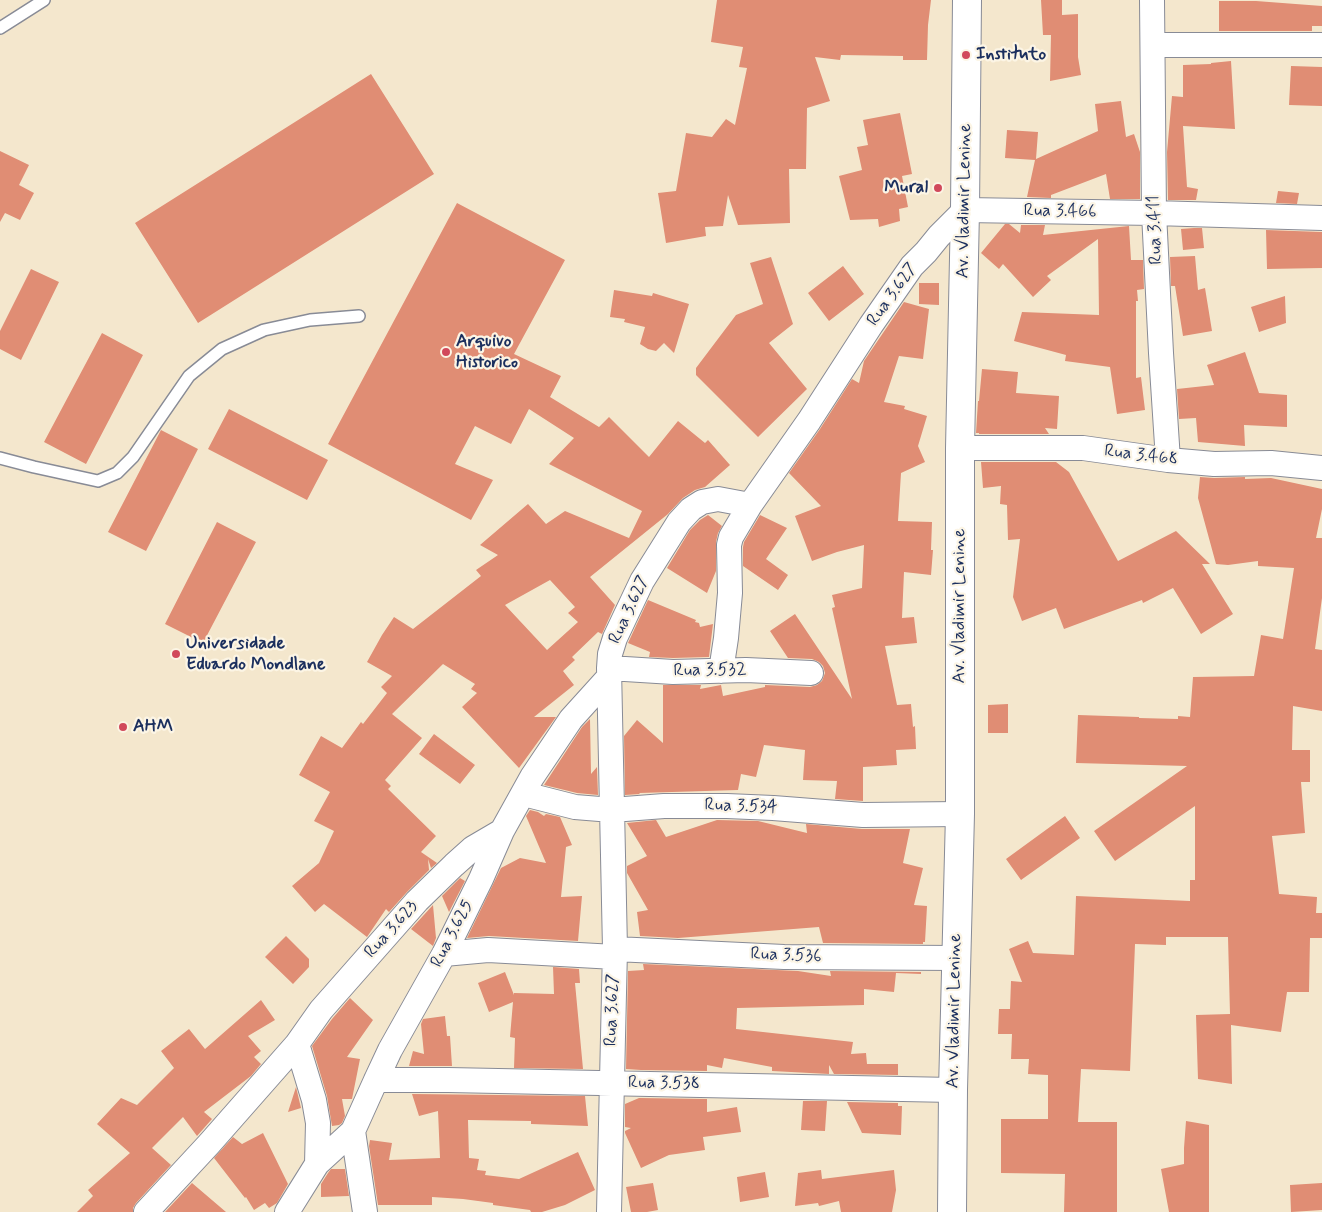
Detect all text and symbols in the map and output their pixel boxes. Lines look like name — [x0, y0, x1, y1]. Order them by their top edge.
place label: Instituto — [976, 44, 1046, 66]
marker: Instituto — [960, 49, 972, 61]
street label: Av. Vladimir Lenine — [953, 123, 977, 279]
place label: Mural — [884, 177, 928, 199]
marker: Mural — [932, 182, 944, 194]
street label: Rua 3.411 — [1144, 195, 1168, 265]
street label: Rua 3.466 — [1023, 201, 1097, 223]
street label: Rua 3.627 — [863, 259, 923, 331]
place label: Arquivo Historico — [456, 331, 518, 374]
marker: Arquivo Historico — [440, 346, 452, 358]
street label: Rua 3.468 — [1103, 441, 1179, 471]
street label: Av. Vladimir Lenine — [949, 529, 971, 683]
street label: Rua 3.627 — [605, 572, 655, 648]
place label: Universidade Eduardo Mondlane — [186, 633, 326, 676]
marker: Universidade Eduardo Mondlane — [170, 648, 182, 660]
street label: Rua 3.532 — [673, 660, 747, 682]
place label: AHM — [133, 716, 173, 738]
marker: AHM — [117, 721, 129, 733]
street label: Rua 3.534 — [704, 795, 778, 819]
street label: Rua 3.623 — [360, 897, 424, 963]
street label: Rua 3.625 — [427, 897, 479, 971]
street label: Av. Vladimir Lenine — [943, 933, 967, 1089]
street label: Rua 3.536 — [750, 944, 822, 968]
street label: Rua 3.627 — [601, 973, 625, 1047]
street label: Rua 3.538 — [628, 1073, 700, 1095]

